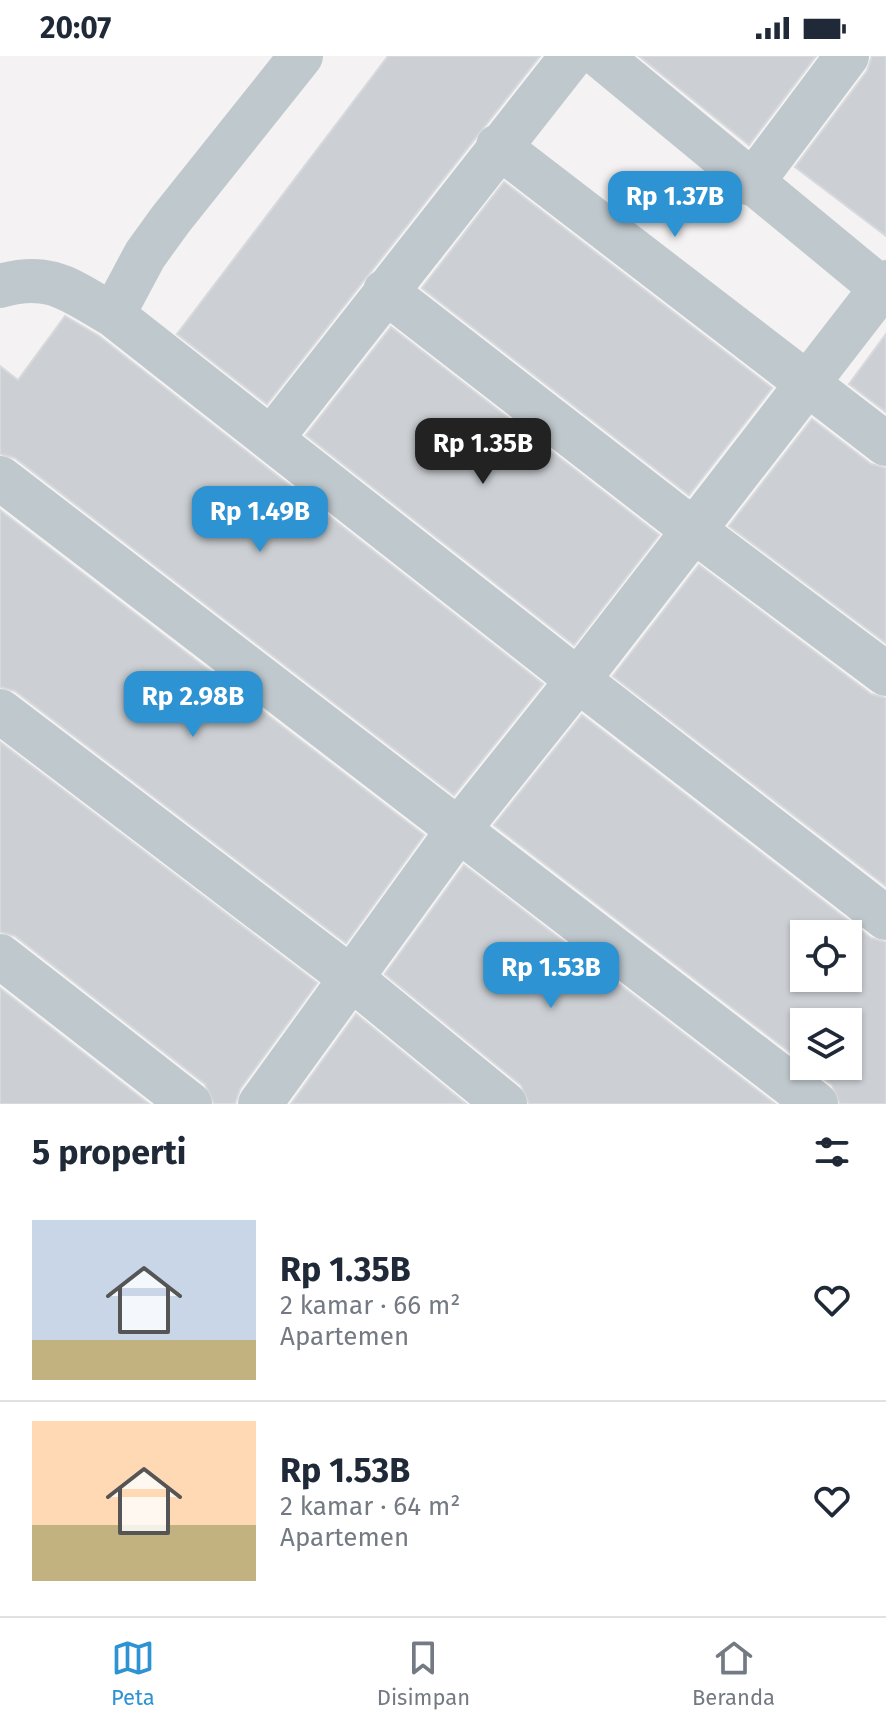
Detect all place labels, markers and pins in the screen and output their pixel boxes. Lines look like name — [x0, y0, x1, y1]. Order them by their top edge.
pin: Rp 1.37B — [592, 171, 758, 239]
pin: Rp 1.35B — [400, 418, 566, 486]
pin: Rp 1.49B — [177, 486, 343, 554]
pin: Rp 2.98B — [110, 671, 276, 739]
pin: Rp 1.53B — [468, 942, 634, 1010]

